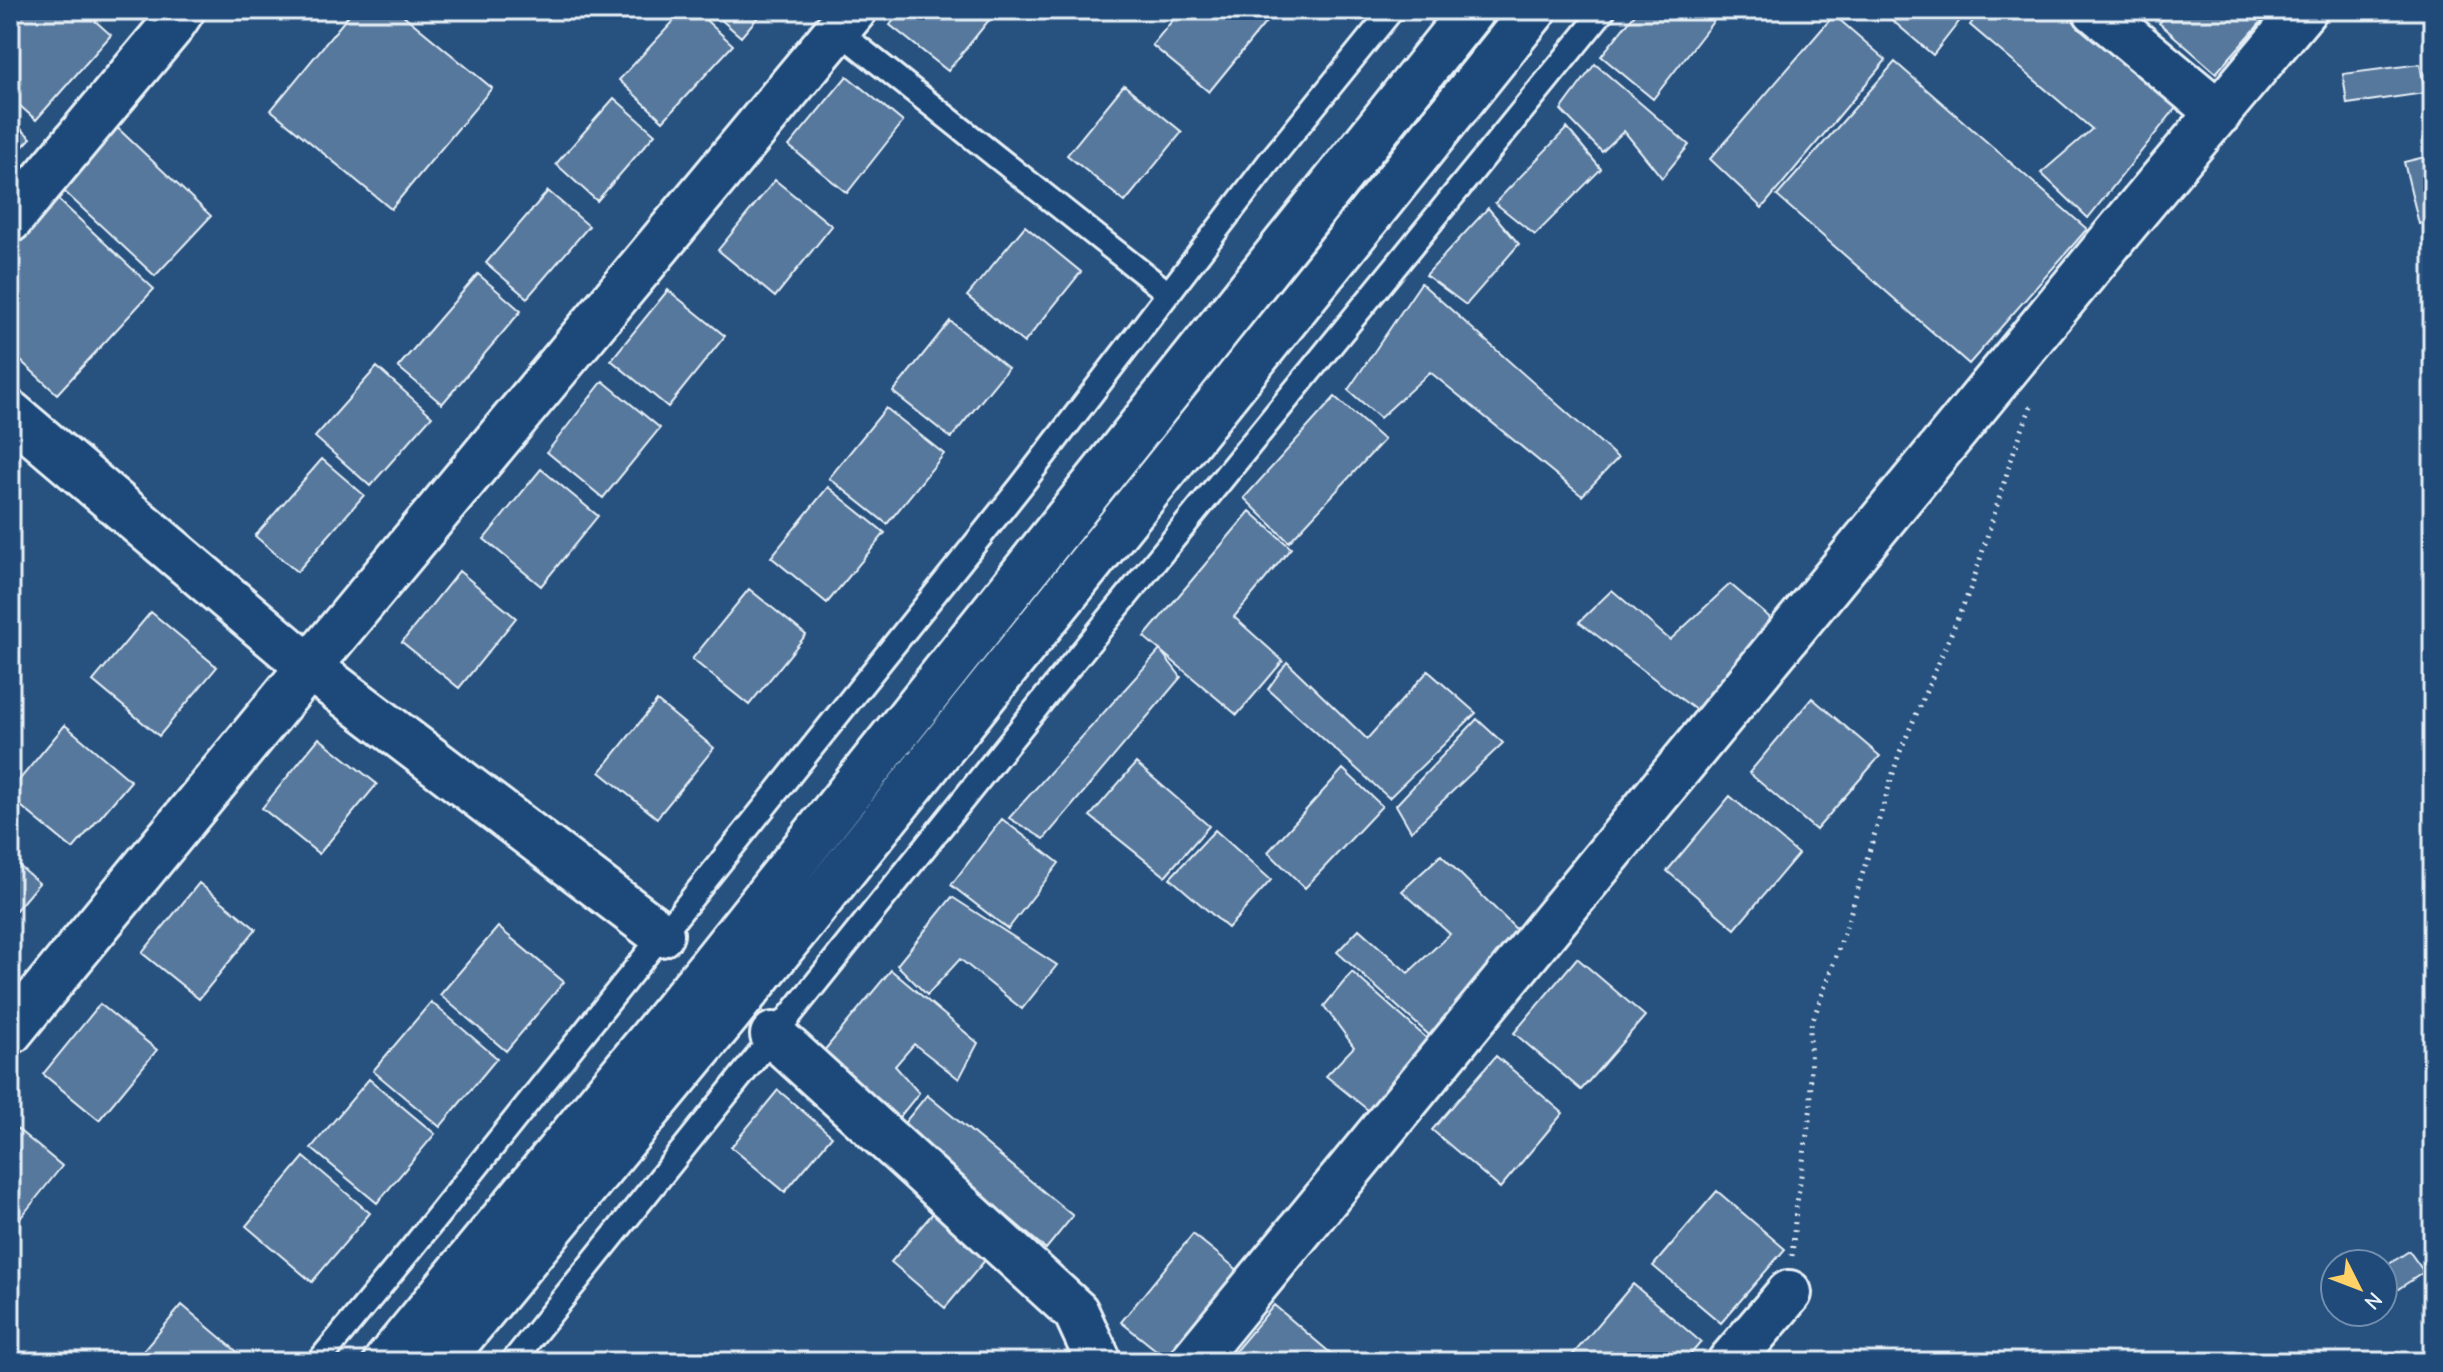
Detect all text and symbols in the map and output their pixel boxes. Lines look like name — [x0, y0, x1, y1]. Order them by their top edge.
north arrow — [2319, 1248, 2399, 1328]
text: N — [2359, 1287, 2388, 1315]

